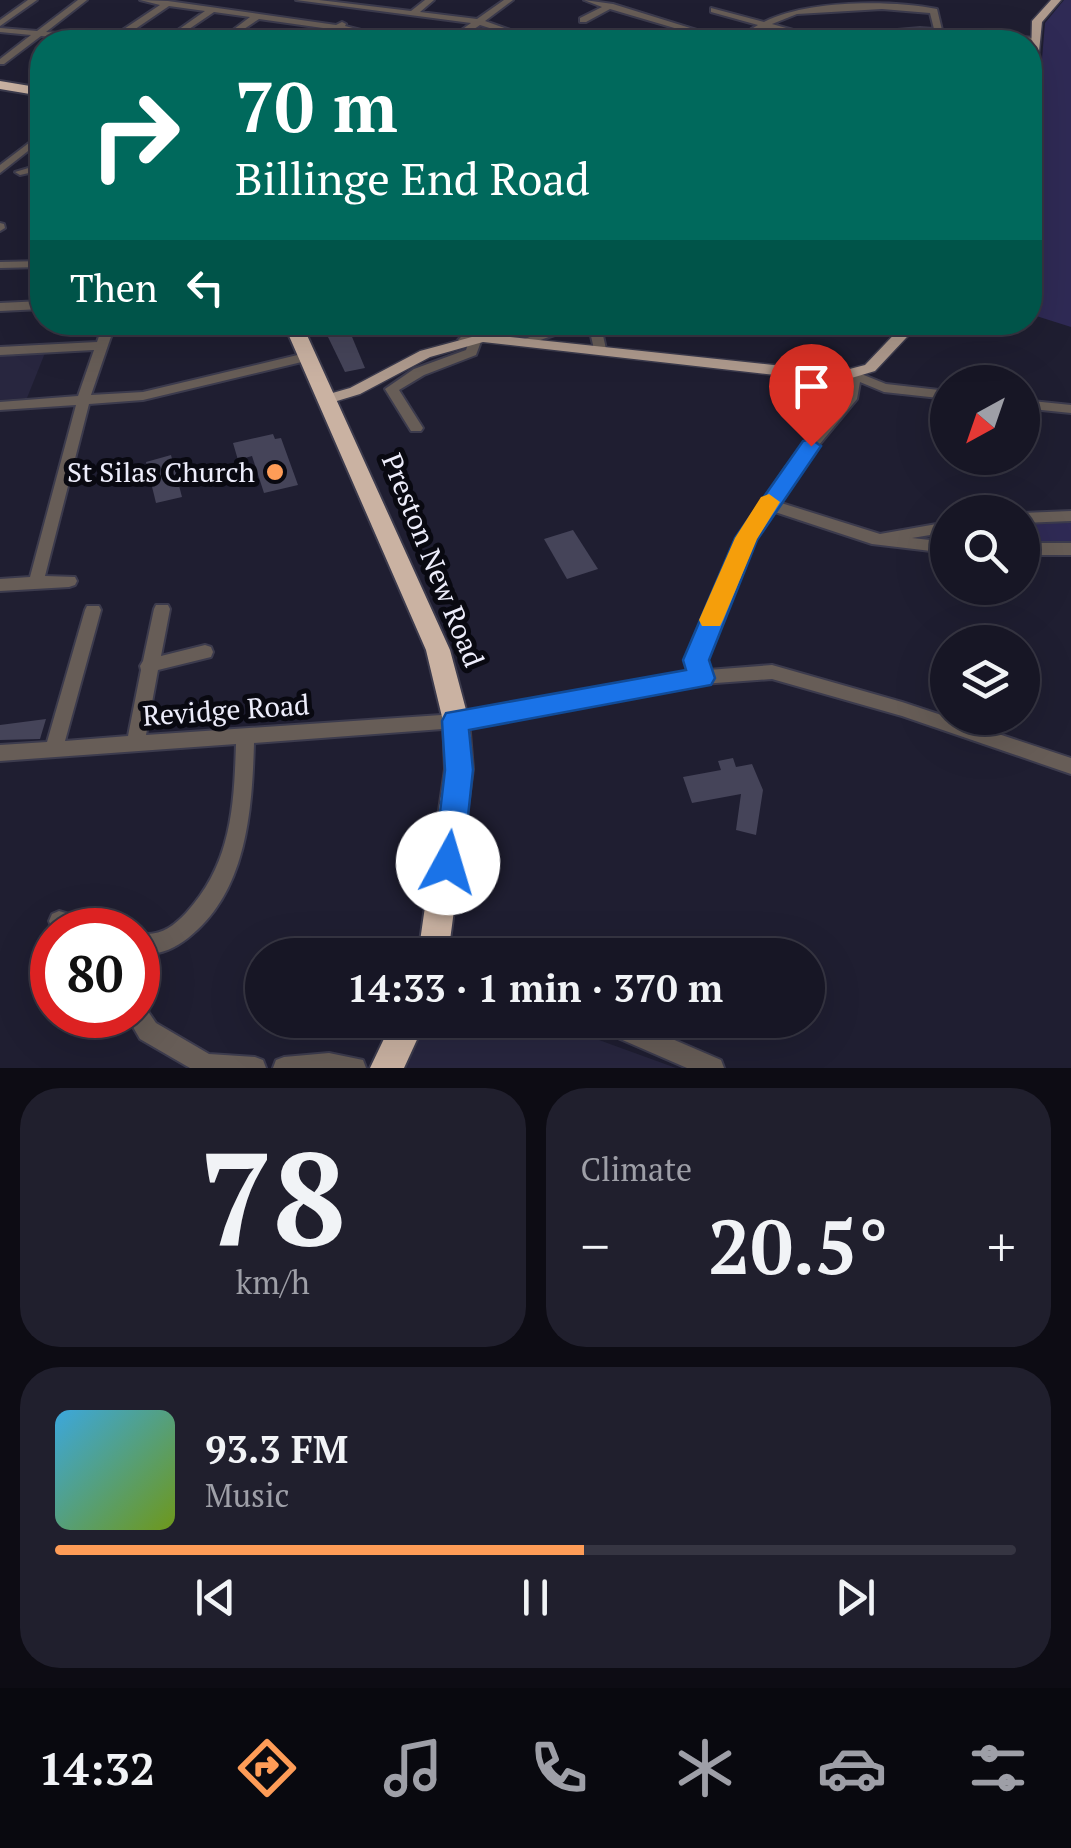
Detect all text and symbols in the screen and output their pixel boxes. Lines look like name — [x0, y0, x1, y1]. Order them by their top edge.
text: 70 m — [235, 59, 398, 152]
icon: right — [70, 70, 200, 200]
text: Billinge End Road — [235, 148, 590, 208]
icon: left — [178, 260, 233, 315]
text: Then — [70, 263, 158, 313]
pin — [769, 344, 854, 447]
icon: arrive — [784, 359, 839, 414]
north arrow — [930, 365, 1040, 475]
map controls — [930, 365, 1040, 735]
street label: Preston New Road — [374, 448, 493, 672]
place label: St Silas Church — [67, 453, 255, 490]
marker: St Silas Church — [264, 461, 286, 483]
button: search — [930, 495, 1040, 605]
button: layers — [930, 625, 1040, 735]
street label: Revidge Road — [141, 685, 311, 734]
position arrow — [396, 811, 500, 915]
speed limit sign: 80 — [30, 908, 160, 1038]
text: 14:33 · 1 min · 370 m — [347, 963, 723, 1013]
text: 78 — [199, 1110, 346, 1282]
text: Climate — [581, 1148, 692, 1190]
text: 20.5° — [708, 1196, 888, 1295]
text: − — [581, 1209, 610, 1282]
text: + — [987, 1209, 1016, 1282]
text: km/h — [236, 1261, 310, 1303]
text: 93.3 FM — [205, 1424, 348, 1474]
text: Music — [205, 1474, 290, 1516]
icon: previous — [188, 1570, 243, 1625]
icon: pause — [508, 1570, 563, 1625]
icon: next — [828, 1570, 883, 1625]
icon: directions — [232, 1733, 302, 1803]
icon: music — [378, 1733, 448, 1803]
icon: phone — [524, 1733, 594, 1803]
icon: climate — [670, 1733, 740, 1803]
icon: car — [817, 1733, 887, 1803]
icon: filters — [963, 1733, 1033, 1803]
text: 14:32 — [38, 1738, 155, 1798]

